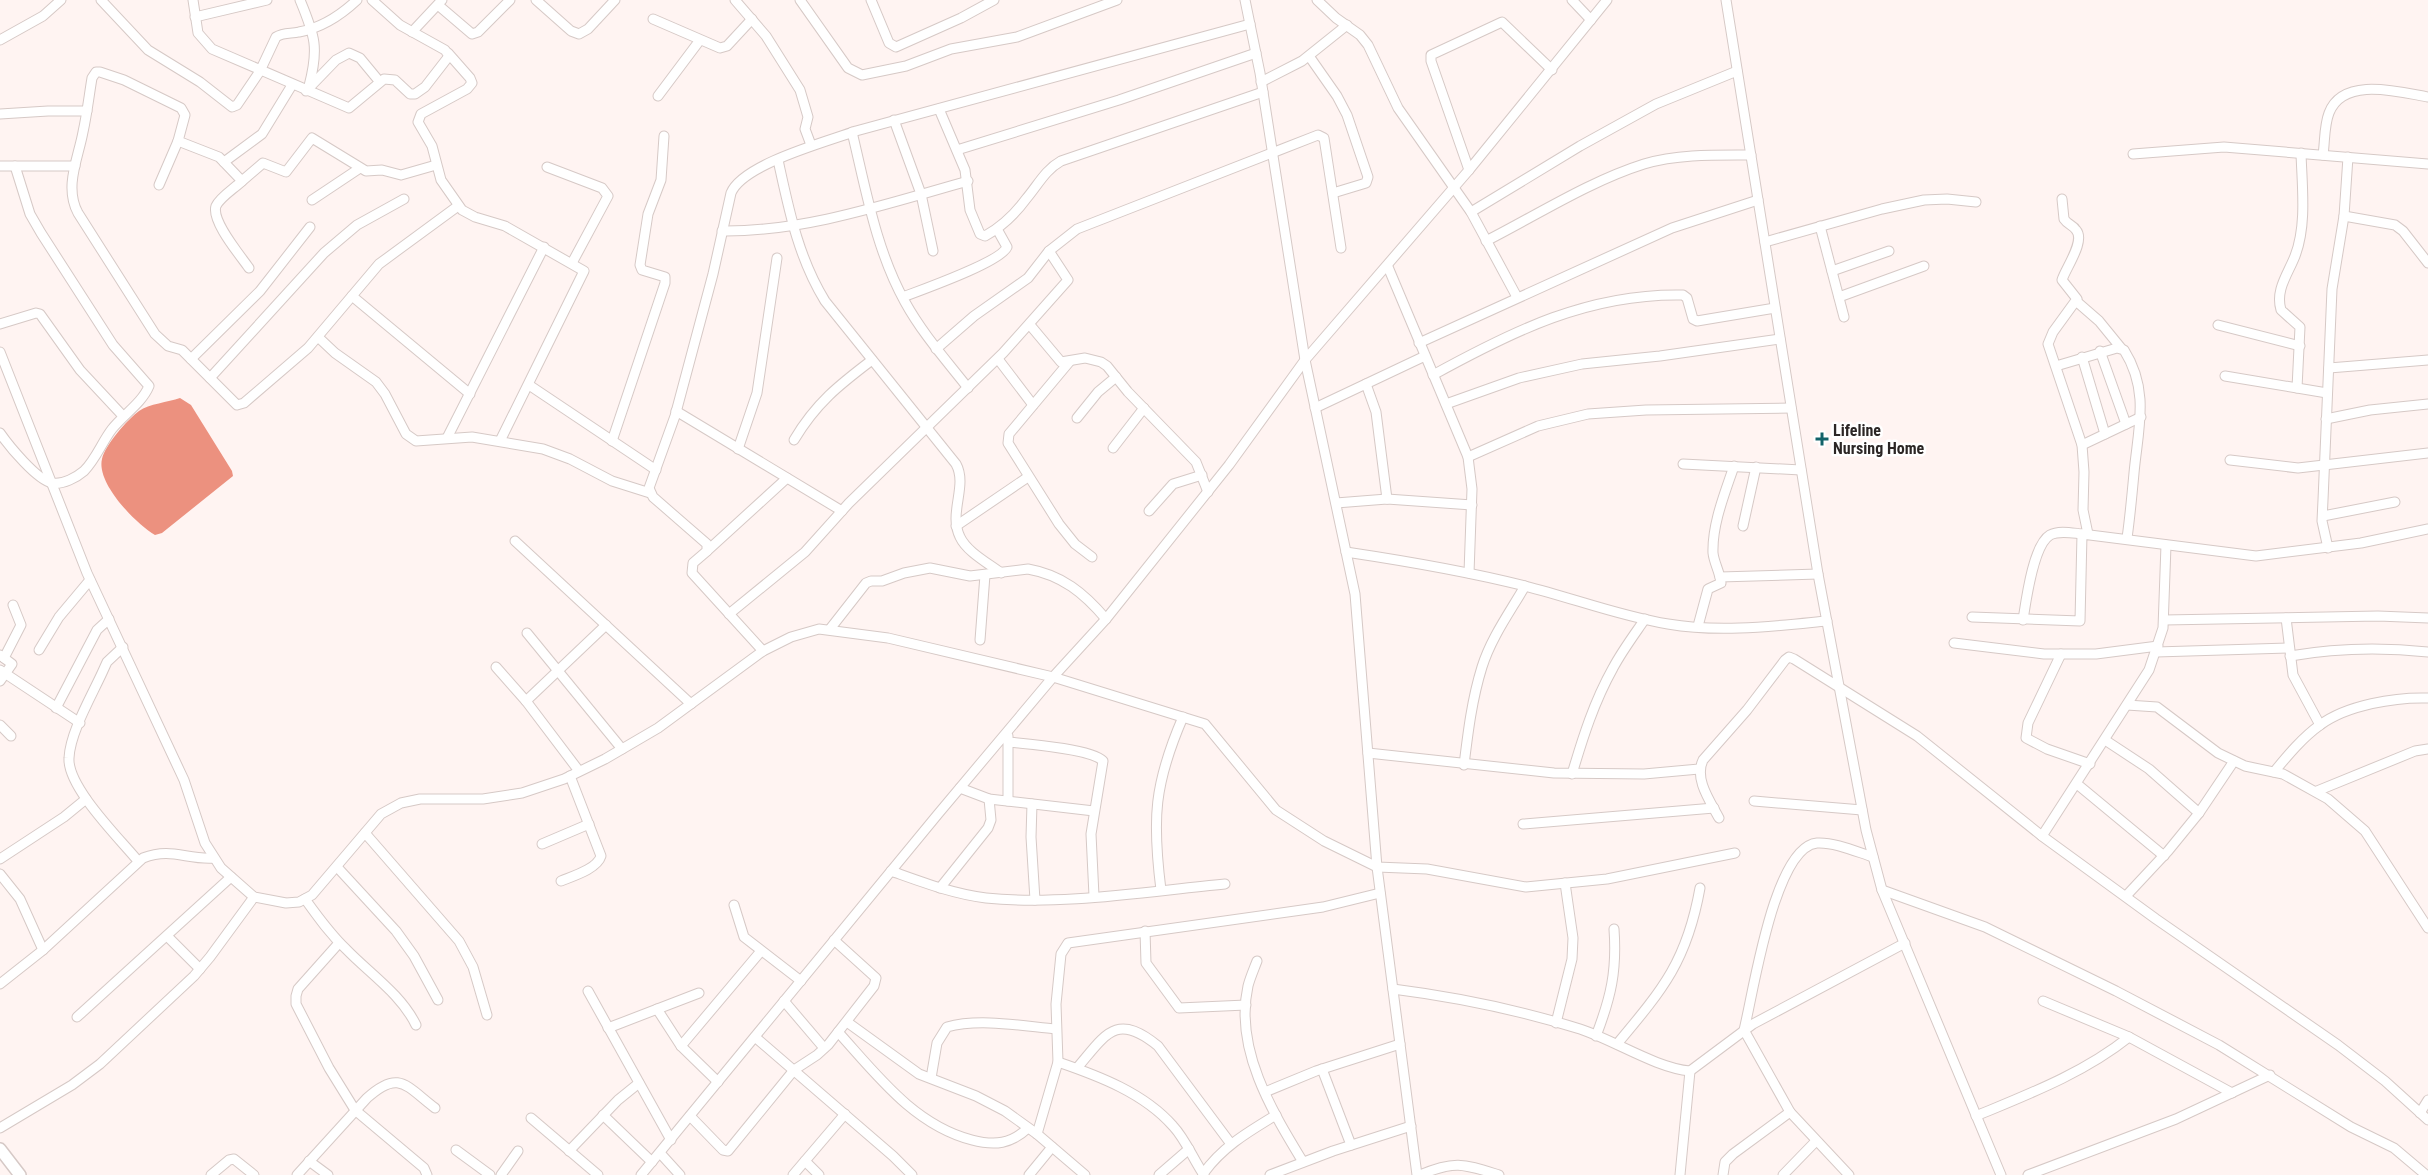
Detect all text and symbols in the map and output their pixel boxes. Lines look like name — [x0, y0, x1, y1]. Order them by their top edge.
place label: Lifeline Nursing Home — [1833, 421, 1925, 458]
marker: Lifeline Nursing Home — [1815, 432, 1829, 446]

